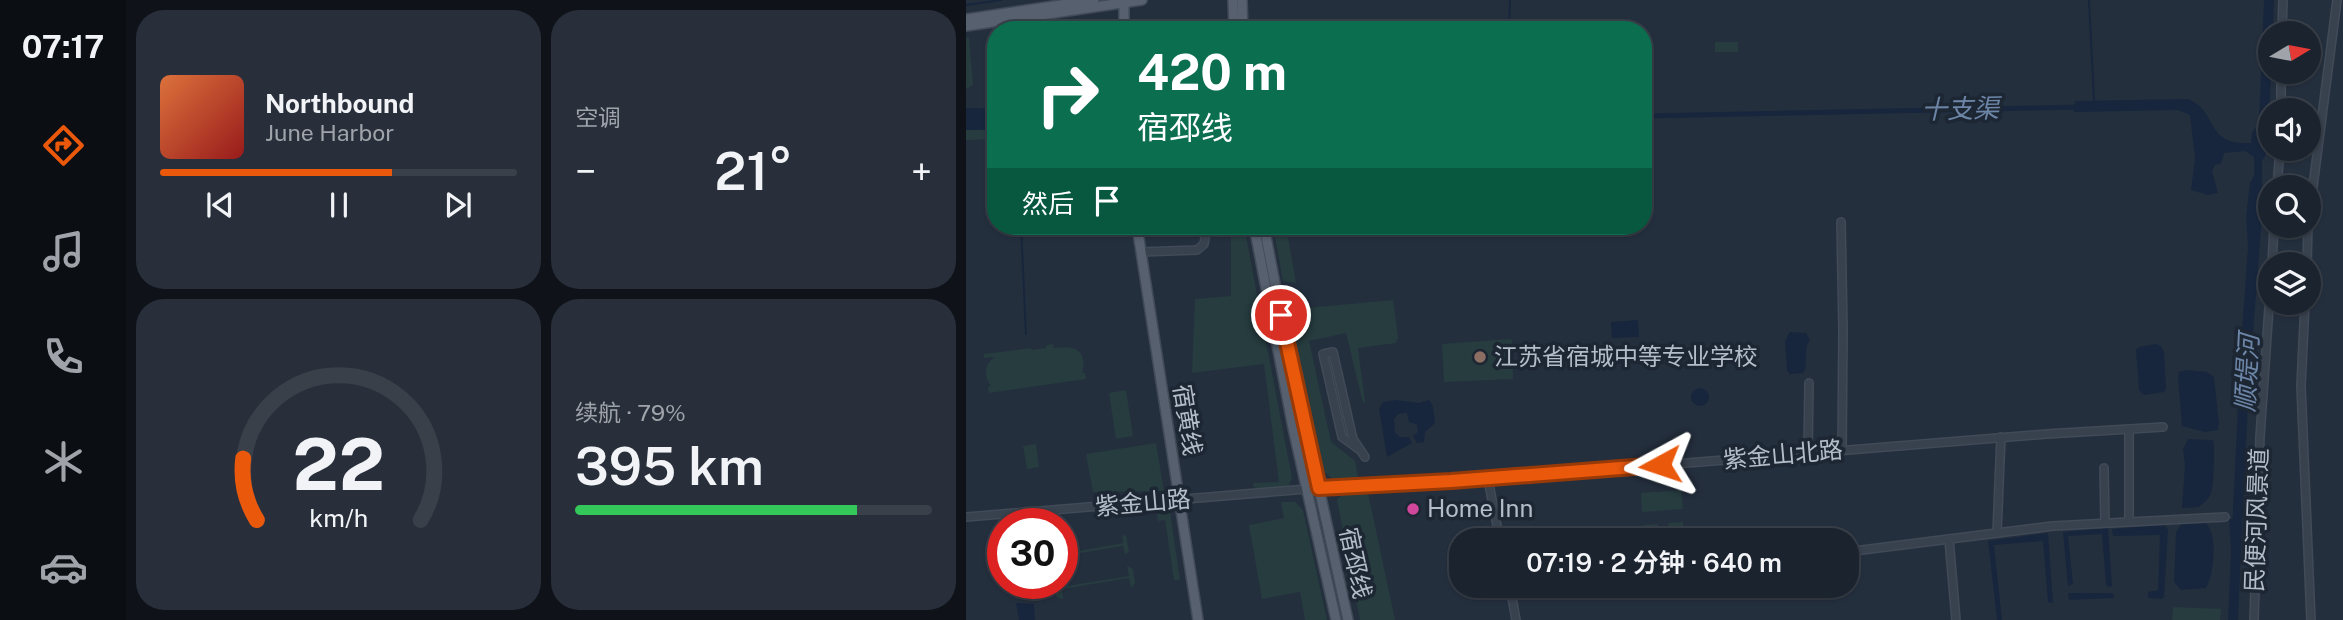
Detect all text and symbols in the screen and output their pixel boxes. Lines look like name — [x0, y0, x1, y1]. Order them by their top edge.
north arrow — [2258, 21, 2320, 84]
map controls — [2258, 21, 2321, 315]
text: 07:17 — [22, 28, 104, 65]
text: 420 m — [1137, 43, 1287, 101]
icon: right — [1022, 49, 1113, 140]
text: Northbound — [265, 88, 414, 119]
water label: 十支渠 — [1921, 92, 2003, 125]
button: sound — [2258, 98, 2321, 161]
text: 空调 — [575, 104, 621, 131]
text: 宿邳线 — [1137, 109, 1233, 146]
text: June Harbor — [265, 119, 394, 146]
icon: directions — [39, 121, 88, 170]
text: 21° — [714, 141, 793, 202]
text: − — [575, 149, 596, 194]
text: + — [911, 149, 932, 194]
button: search — [2258, 175, 2321, 238]
icon: arrive — [1088, 182, 1126, 220]
icon: previous — [201, 186, 239, 224]
icon: pause — [320, 186, 358, 224]
icon: next — [439, 186, 477, 224]
text: 然后 — [1022, 188, 1074, 219]
icon: music — [39, 227, 88, 276]
button: layers — [2258, 252, 2321, 315]
pin — [1251, 285, 1311, 345]
icon: arrive — [1262, 296, 1300, 334]
water label: 顺堤河 — [2229, 328, 2264, 413]
icon: phone — [39, 332, 88, 381]
place label: 江苏省宿城中等专业学校 — [1494, 342, 1758, 370]
marker: 江苏省宿城中等专业学校 — [1472, 349, 1488, 365]
street label: 宿黄线 — [1169, 382, 1207, 458]
text: 续航 · 79% — [575, 399, 686, 426]
text: 22 — [292, 422, 385, 507]
position arrow — [1623, 428, 1697, 502]
street label: 紫金山北路 — [1722, 435, 1844, 473]
text: 395 km — [575, 436, 764, 497]
icon: climate — [39, 437, 88, 486]
street label: 民便河风景道 — [2239, 448, 2273, 592]
street label: 紫金山路 — [1094, 484, 1192, 520]
place label: Home Inn — [1427, 494, 1533, 522]
marker: Home Inn — [1405, 501, 1421, 517]
text: km/h — [309, 503, 368, 533]
speed limit sign: 30 — [987, 508, 1078, 599]
street label: 宿邳线 — [1335, 525, 1377, 601]
icon: car — [39, 543, 88, 592]
text: 07:19 · 2 分钟 · 640 m — [1526, 547, 1782, 578]

